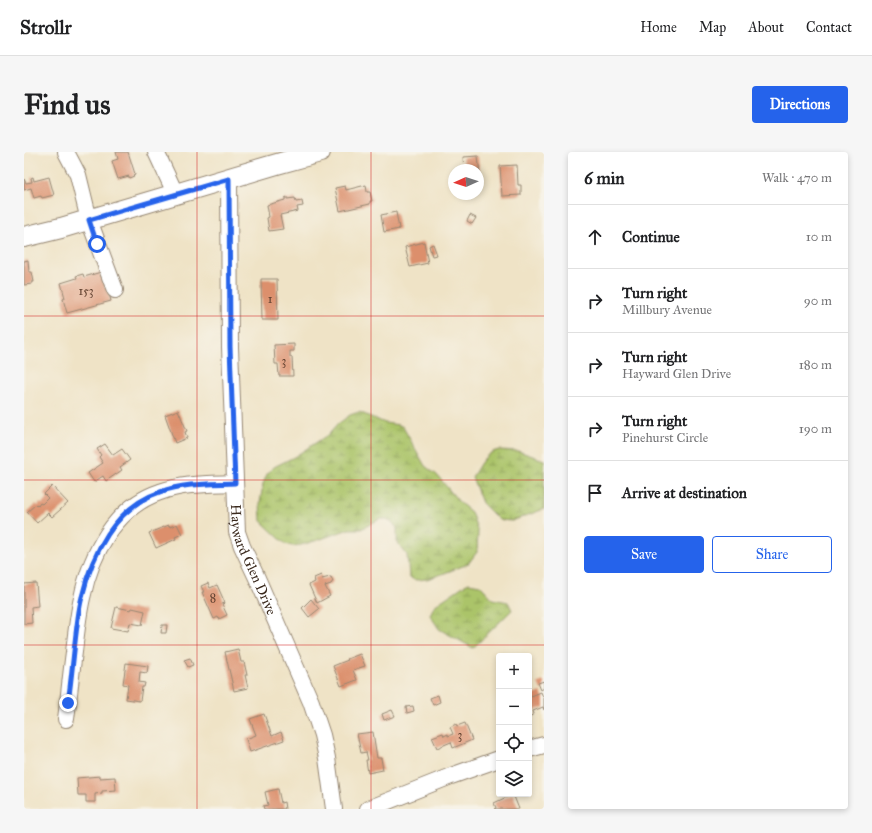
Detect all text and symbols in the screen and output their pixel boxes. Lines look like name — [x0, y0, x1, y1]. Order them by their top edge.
text: Strollr — [20, 16, 72, 39]
text: Home — [640, 19, 677, 36]
text: Map — [699, 19, 726, 36]
text: About — [748, 19, 784, 36]
text: Contact — [806, 19, 852, 36]
button: Directions — [752, 86, 848, 123]
text: Find us — [24, 87, 110, 122]
north arrow — [448, 164, 484, 200]
text: 6 min — [584, 168, 625, 189]
text: Walk · 470 m — [762, 170, 832, 186]
icon: ahead — [584, 226, 606, 248]
text: Continue — [622, 228, 680, 246]
text: 10 m — [806, 229, 832, 245]
route start — [88, 235, 106, 253]
house number: 153 — [78, 284, 94, 298]
text: Turn right — [622, 284, 687, 302]
icon: right — [584, 290, 606, 312]
house number: 1 — [268, 292, 273, 306]
text: 90 m — [804, 293, 832, 309]
text: Millbury Avenue — [622, 302, 712, 318]
text: Turn right — [622, 348, 687, 366]
house number: 3 — [282, 354, 287, 368]
icon: right — [584, 354, 606, 376]
text: 180 m — [799, 357, 832, 373]
text: Hayward Glen Drive — [622, 366, 731, 382]
text: Turn right — [622, 412, 687, 430]
icon: right — [584, 418, 606, 440]
text: 190 m — [799, 421, 832, 437]
text: Pinehurst Circle — [622, 430, 708, 446]
icon: arrive — [584, 482, 606, 504]
text: Arrive at destination — [622, 484, 747, 502]
street label: Hayward Glen Drive — [227, 504, 280, 618]
button: Save — [584, 536, 704, 573]
button: Share — [712, 536, 832, 573]
house number: 8 — [210, 591, 216, 605]
map controls — [496, 653, 532, 797]
button: + — [496, 653, 532, 689]
button: − — [496, 689, 532, 725]
route end — [59, 694, 77, 712]
button: locate — [496, 725, 532, 761]
house number: 3 — [458, 728, 463, 742]
button: layers — [496, 761, 532, 797]

